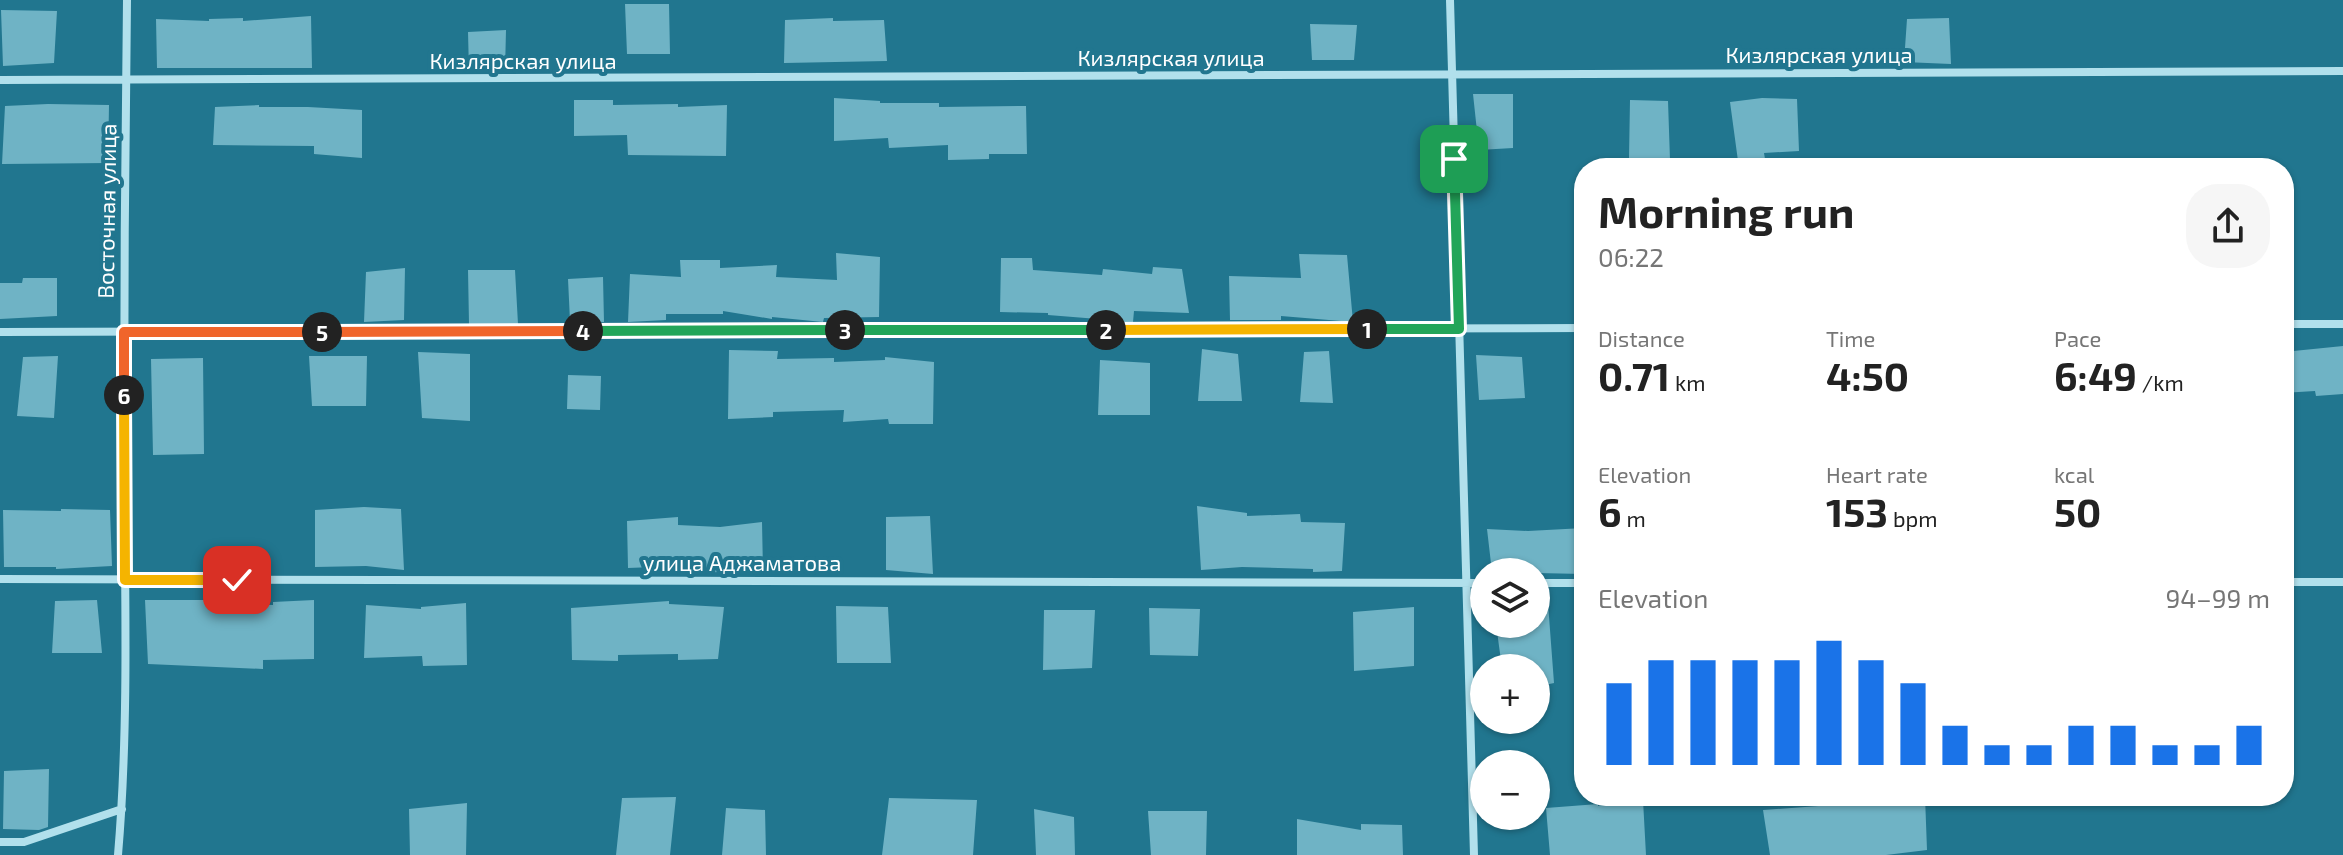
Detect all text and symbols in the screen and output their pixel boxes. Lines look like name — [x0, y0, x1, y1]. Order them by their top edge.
street label: Кизлярская улица — [1725, 41, 1913, 68]
street label: Кизлярская улица — [1077, 44, 1265, 71]
street label: Кизлярская улица — [429, 47, 617, 74]
street label: Восточная улица — [91, 123, 122, 299]
pin — [1420, 125, 1488, 193]
icon: arrive — [1432, 137, 1476, 181]
text: Morning run — [1598, 184, 1854, 237]
button: share — [2186, 184, 2270, 268]
text: 06:22 — [1598, 241, 1664, 272]
pin: 1 — [1347, 309, 1387, 349]
pin: 3 — [825, 310, 865, 350]
pin: 2 — [1086, 310, 1126, 350]
pin: 4 — [563, 311, 603, 351]
pin: 5 — [302, 312, 342, 352]
text: 1 — [1362, 316, 1372, 342]
text: 3 — [839, 317, 851, 343]
text: 2 — [1100, 317, 1112, 343]
text: 4 — [576, 318, 590, 344]
text: 5 — [316, 319, 328, 345]
text: Distance — [1598, 325, 1685, 351]
text: Time — [1826, 325, 1875, 351]
text: Pace — [2054, 325, 2101, 351]
text: 0.71 — [1598, 351, 1670, 399]
text: 4:50 — [1826, 351, 1909, 399]
text: 6:49 — [2054, 351, 2137, 399]
text: km — [1670, 369, 1706, 395]
text: /km — [2137, 369, 2184, 395]
pin: 6 — [104, 375, 144, 415]
text: 6 — [118, 382, 130, 408]
text: Elevation — [1598, 461, 1691, 487]
text: Heart rate — [1826, 461, 1928, 487]
text: kcal — [2054, 461, 2094, 487]
text: 6 — [1598, 487, 1622, 535]
text: 153 — [1826, 487, 1888, 535]
text: 50 — [2054, 487, 2101, 535]
text: m — [1622, 505, 1646, 531]
text: bpm — [1888, 505, 1938, 531]
pin — [203, 546, 271, 614]
street label: улица Аджаматова — [643, 549, 841, 576]
icon: check — [215, 558, 259, 602]
map controls — [1470, 558, 1550, 830]
button: layers — [1470, 558, 1550, 638]
text: Elevation — [1598, 582, 1708, 613]
text: 94–99 m — [2165, 582, 2270, 613]
button: + — [1470, 654, 1550, 734]
button: − — [1470, 750, 1550, 830]

